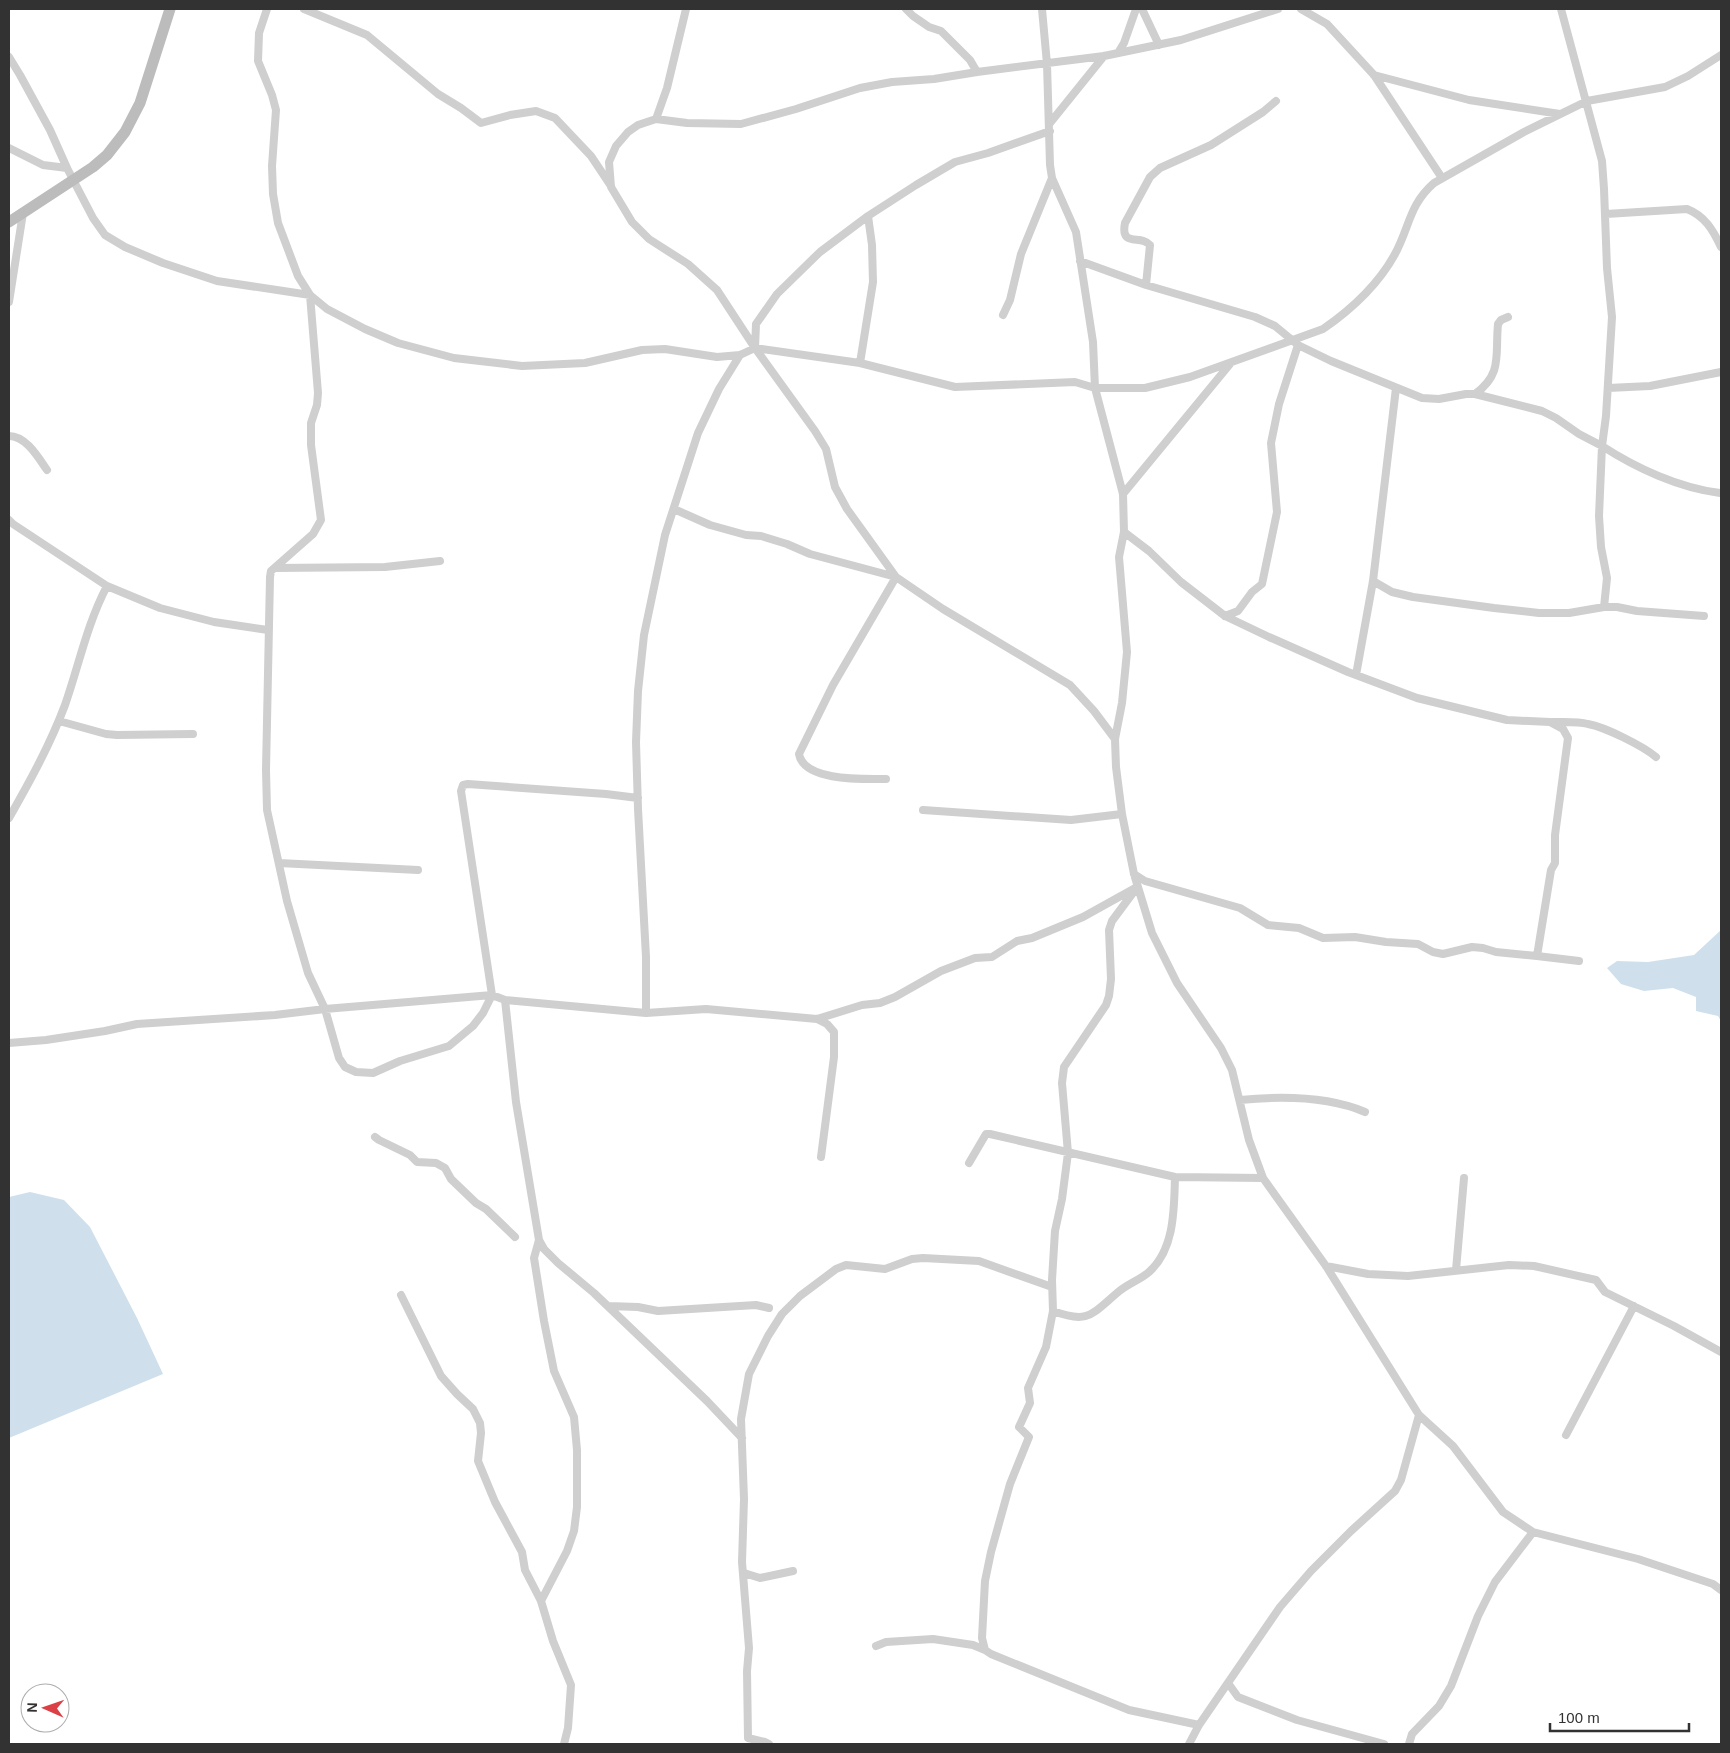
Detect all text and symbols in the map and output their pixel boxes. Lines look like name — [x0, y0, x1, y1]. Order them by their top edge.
north arrow — [20, 1683, 70, 1733]
scale bar — [1550, 1700, 1689, 1732]
text: N — [24, 1702, 40, 1713]
text: 100 m — [1558, 1709, 1600, 1726]

